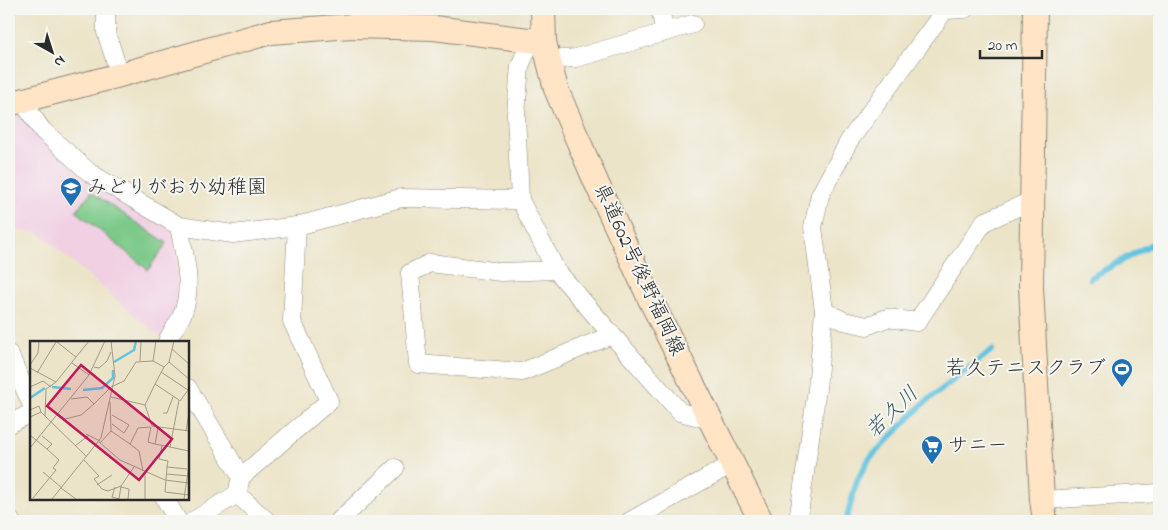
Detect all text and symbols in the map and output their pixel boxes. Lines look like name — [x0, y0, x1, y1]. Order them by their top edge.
north arrow — [28, 28, 78, 78]
scale bar — [980, 28, 1043, 60]
text: 20 m — [988, 35, 1018, 57]
text: N — [49, 50, 70, 72]
place label: みどりがおか幼稚園 — [87, 174, 267, 203]
school or university icon: みどりがおか幼稚園 — [59, 176, 83, 207]
street label: 県道602号後野福岡線 — [585, 179, 691, 361]
inset map — [30, 341, 189, 500]
place label: 若久テニスクラブ — [946, 355, 1106, 384]
sports icon: 若久テニスクラブ — [1110, 357, 1134, 388]
water label: 若久川 — [860, 380, 926, 446]
place label: サニー — [948, 432, 1008, 461]
supermarket icon: サニー — [920, 434, 944, 465]

